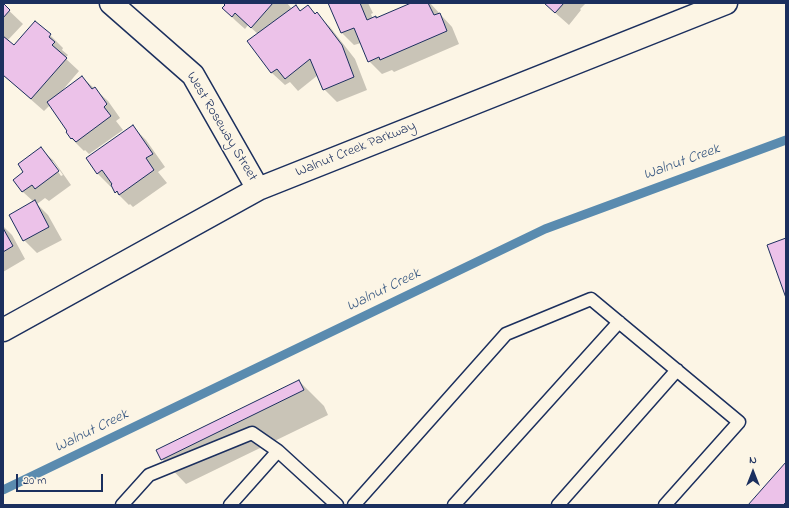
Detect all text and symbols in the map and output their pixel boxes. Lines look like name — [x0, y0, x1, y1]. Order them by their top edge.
street label: West Roseway Street — [182, 69, 260, 185]
street label: Walnut Creek Parkway — [294, 118, 418, 182]
water label: Walnut Creek — [641, 141, 723, 185]
water label: Walnut Creek — [344, 265, 424, 317]
water label: Walnut Creek — [52, 406, 132, 458]
north arrow — [733, 452, 773, 492]
text: N — [749, 452, 757, 468]
scale bar — [18, 466, 105, 492]
text: 20 m — [23, 472, 46, 490]

